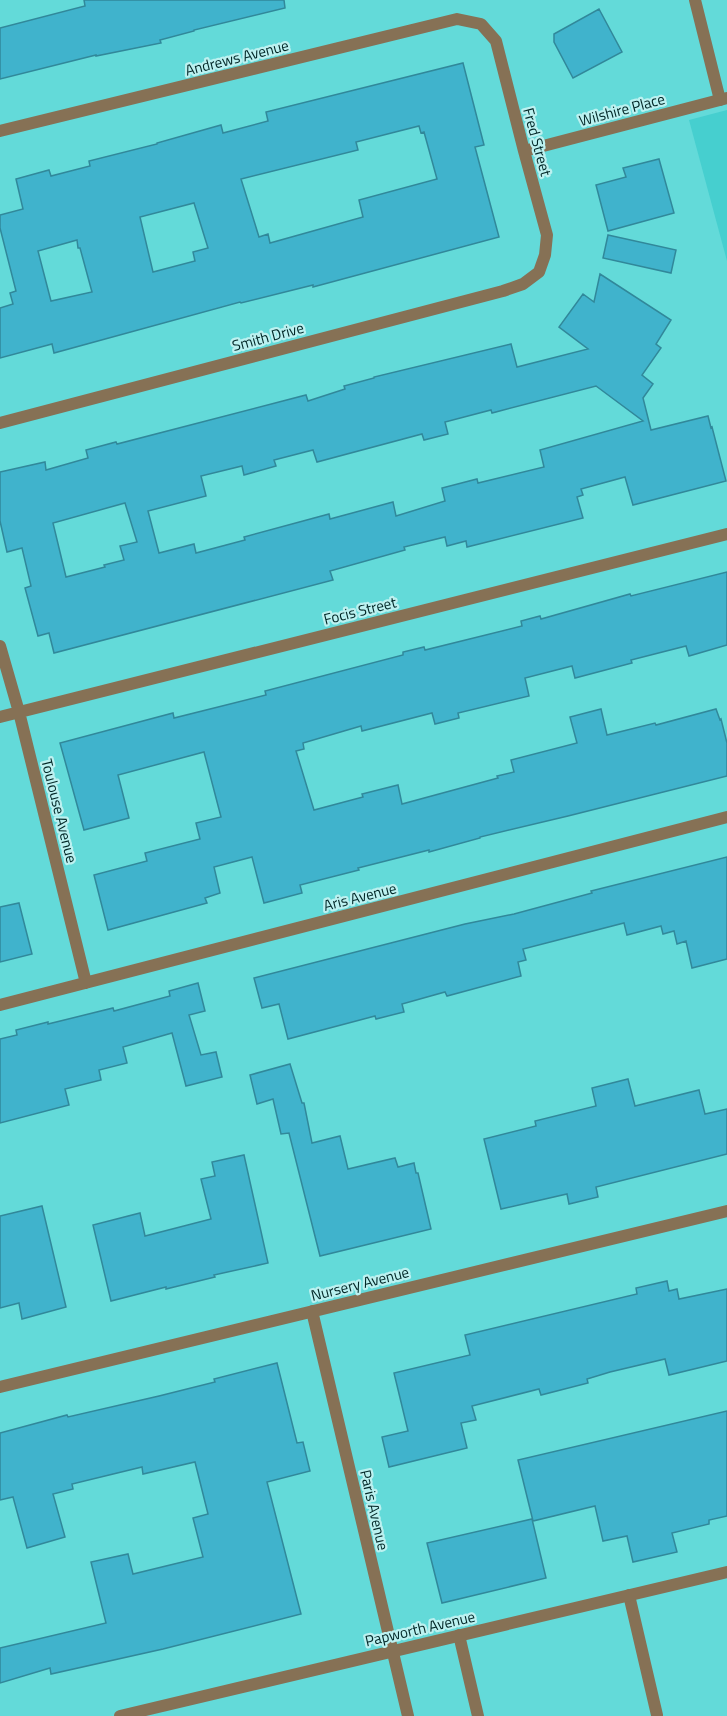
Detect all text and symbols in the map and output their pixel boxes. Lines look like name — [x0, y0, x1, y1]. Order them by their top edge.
street label: Andrews Avenue — [183, 34, 291, 82]
street label: Wilshire Place — [576, 87, 667, 132]
street label: Fred Street — [517, 105, 558, 179]
street label: Smith Drive — [229, 316, 306, 357]
street label: Focis Street — [321, 590, 399, 631]
street label: Toulouse Avenue — [35, 756, 84, 865]
street label: Aris Avenue — [321, 876, 399, 917]
street label: Nursery Avenue — [308, 1260, 411, 1307]
street label: Paris Avenue — [354, 1467, 395, 1552]
street label: Papworth Avenue — [363, 1605, 477, 1652]

